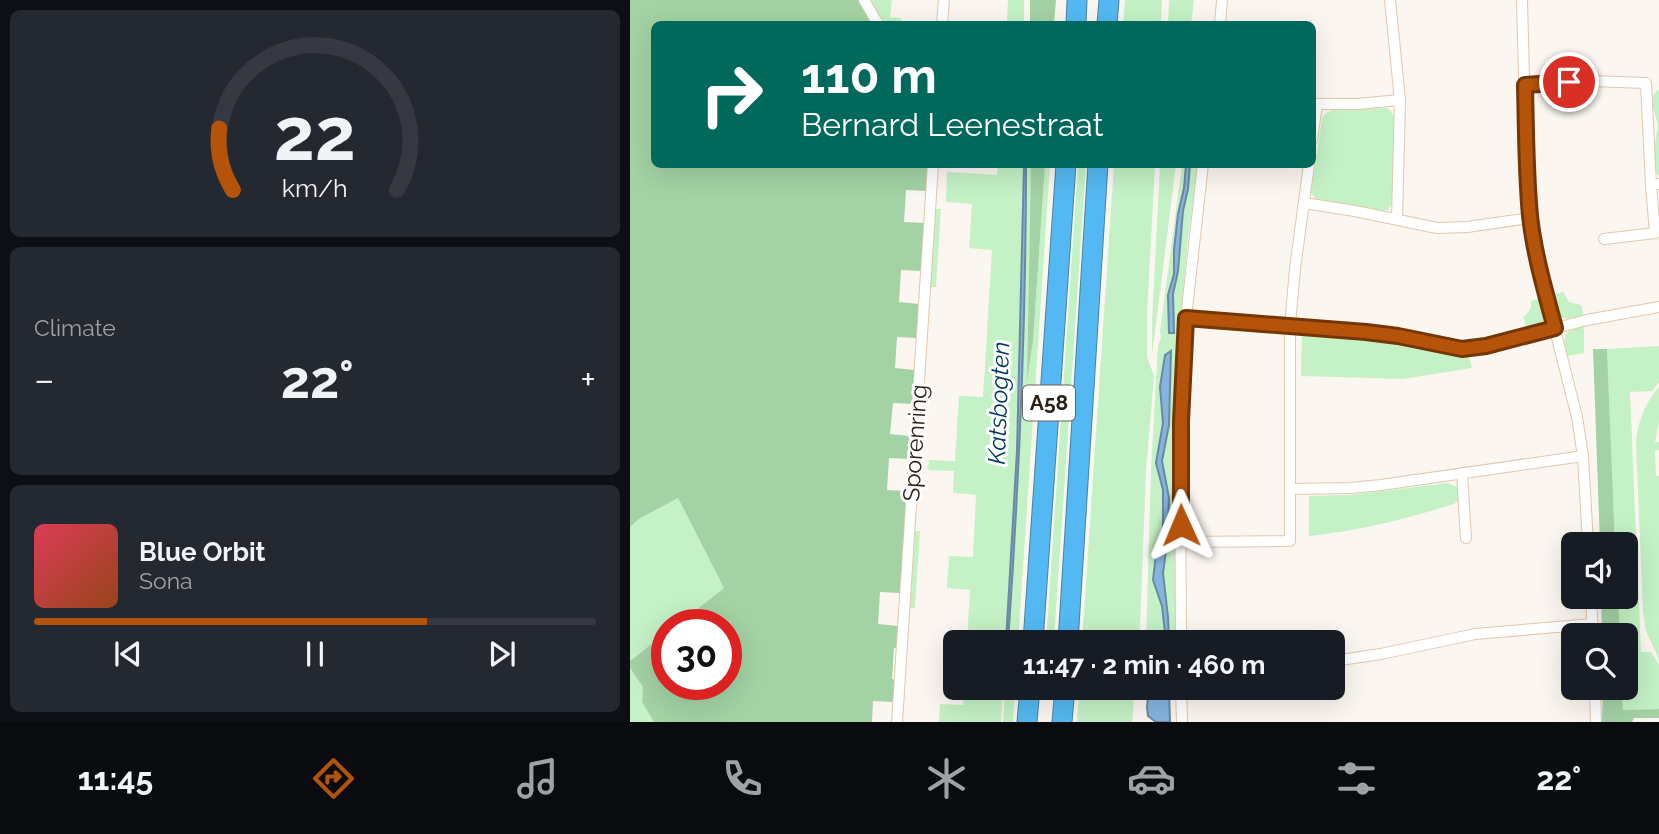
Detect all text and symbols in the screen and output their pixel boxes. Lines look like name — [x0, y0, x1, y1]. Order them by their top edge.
text: 110 m — [801, 47, 937, 104]
icon: right — [686, 49, 777, 140]
pin — [1539, 52, 1599, 112]
icon: arrive — [1550, 63, 1588, 101]
text: 22 — [274, 92, 356, 177]
text: Bernard Leenestraat — [801, 106, 1103, 143]
text: km/h — [282, 172, 348, 202]
text: Climate — [34, 314, 116, 341]
water label: Katsbogten — [982, 341, 1015, 465]
text: 22° — [281, 349, 354, 410]
text: − — [34, 357, 54, 402]
text: + — [580, 357, 596, 402]
street label: Sporenring — [897, 384, 932, 502]
road number: A58 — [1023, 386, 1075, 420]
position arrow — [1144, 488, 1218, 562]
map controls — [1561, 532, 1638, 700]
button: sound — [1561, 532, 1638, 609]
text: Blue Orbit — [139, 537, 266, 567]
text: Sona — [139, 567, 193, 594]
speed limit sign: 30 — [651, 609, 742, 700]
button: search — [1561, 623, 1638, 700]
icon: previous — [109, 635, 147, 673]
icon: pause — [296, 635, 334, 673]
icon: next — [483, 635, 521, 673]
text: 11:47 · 2 min · 460 m — [1023, 650, 1265, 680]
icon: directions — [309, 754, 358, 803]
icon: music — [513, 754, 562, 803]
icon: phone — [718, 754, 767, 803]
icon: climate — [922, 754, 971, 803]
icon: car — [1127, 754, 1176, 803]
icon: filters — [1332, 754, 1381, 803]
text: 11:45 — [78, 760, 153, 797]
text: 22° — [1536, 760, 1581, 797]

